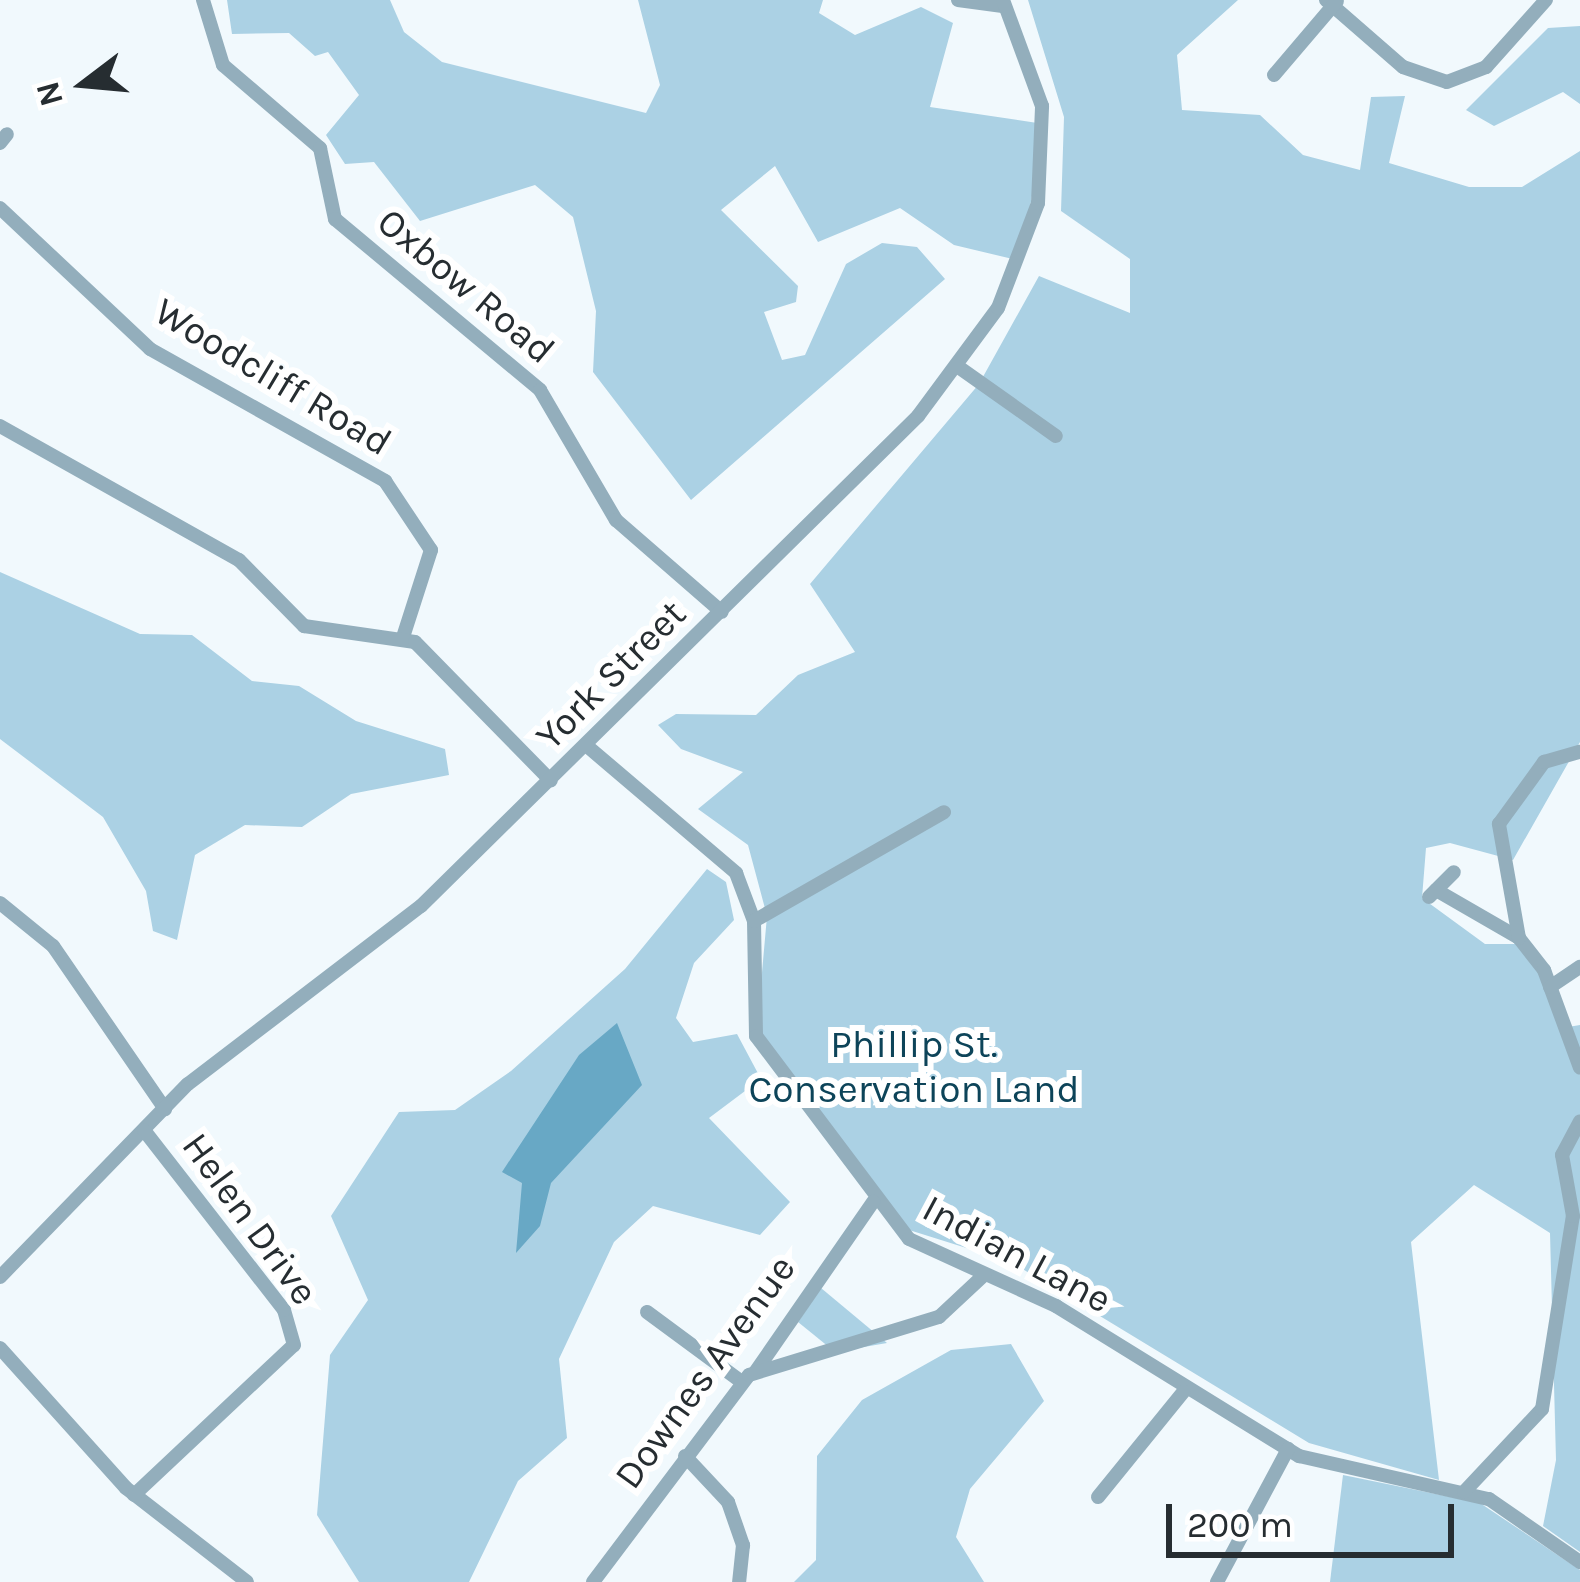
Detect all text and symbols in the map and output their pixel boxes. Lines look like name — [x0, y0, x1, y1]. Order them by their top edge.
north arrow — [24, 24, 144, 144]
text: N — [28, 77, 71, 111]
street label: Oxbow Road — [368, 198, 564, 374]
street label: Woodcliff Road — [146, 288, 400, 466]
street label: York Street — [526, 590, 696, 760]
park label: Phillip St. Conservation Land — [748, 1022, 1080, 1113]
street label: Helen Drive — [172, 1124, 328, 1314]
street label: Indian Lane — [915, 1185, 1119, 1323]
street label: Downes Avenue — [605, 1246, 805, 1498]
scale bar — [1172, 1480, 1460, 1554]
text: 200 m — [1187, 1504, 1293, 1546]

